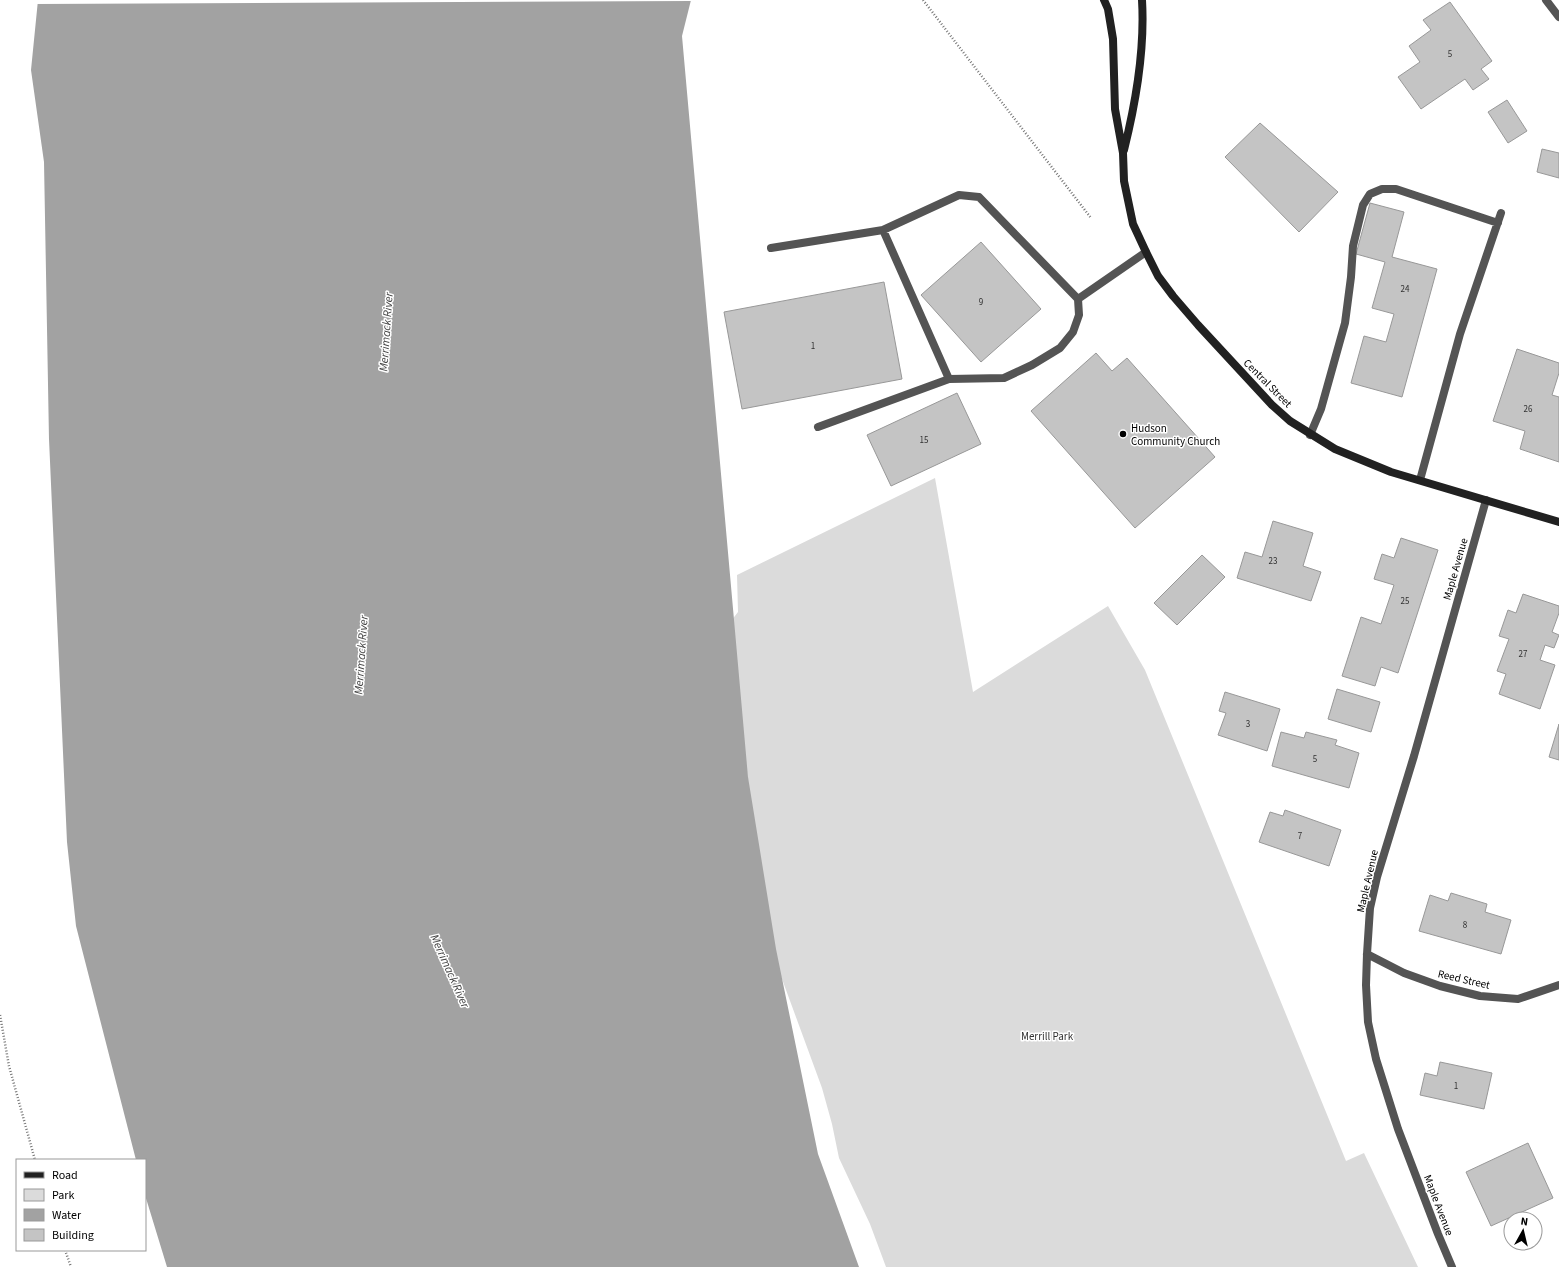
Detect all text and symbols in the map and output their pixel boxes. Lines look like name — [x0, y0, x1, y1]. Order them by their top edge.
house number: 5 — [1448, 48, 1453, 61]
house number: 24 — [1401, 283, 1410, 296]
water label: Merrimack River — [375, 291, 398, 372]
house number: 9 — [979, 296, 984, 309]
house number: 1 — [811, 340, 815, 353]
street label: Central Street — [1240, 356, 1295, 411]
house number: 26 — [1524, 403, 1533, 416]
place label: Hudson Community Church — [1131, 421, 1220, 449]
marker: Hudson Community Church — [1118, 429, 1128, 439]
house number: 15 — [920, 434, 929, 447]
street label: Maple Avenue — [1439, 536, 1472, 602]
house number: 23 — [1269, 555, 1278, 568]
house number: 25 — [1401, 595, 1410, 608]
water label: Merrimack River — [350, 614, 373, 695]
house number: 27 — [1519, 648, 1528, 661]
house number: 3 — [1246, 718, 1251, 731]
house number: 5 — [1313, 753, 1318, 766]
house number: 7 — [1298, 830, 1303, 843]
street label: Maple Avenue — [1353, 848, 1382, 914]
house number: 8 — [1463, 919, 1468, 932]
water label: Merrimack River — [426, 932, 474, 1012]
street label: Reed Street — [1436, 966, 1492, 993]
park label: Merrill Park — [1021, 1029, 1074, 1044]
house number: 1 — [1454, 1080, 1458, 1093]
legend — [16, 1159, 146, 1251]
text: Road — [52, 1167, 78, 1184]
street label: Maple Avenue — [1420, 1173, 1457, 1238]
text: Park — [52, 1187, 74, 1204]
text: Water — [52, 1207, 82, 1224]
north arrow — [1503, 1211, 1543, 1251]
text: N — [1520, 1214, 1529, 1230]
text: Building — [52, 1227, 94, 1244]

